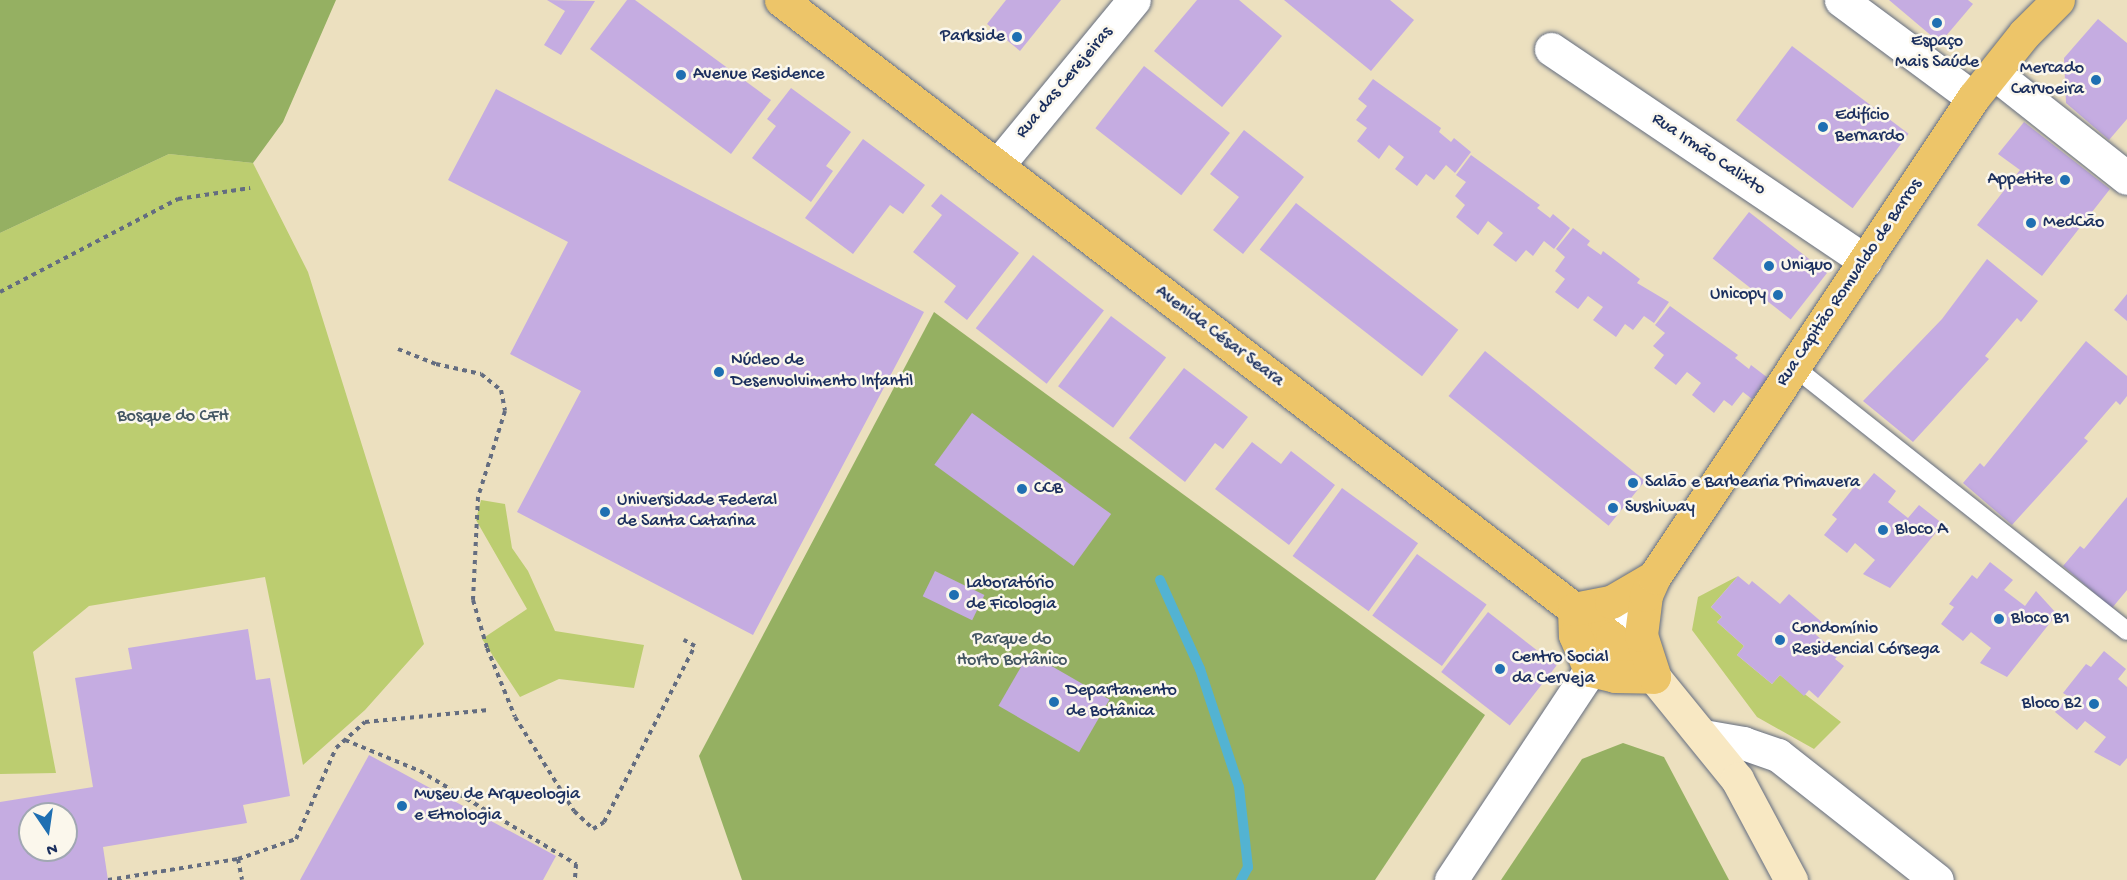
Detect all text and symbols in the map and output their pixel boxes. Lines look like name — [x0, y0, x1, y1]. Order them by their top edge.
marker: Espaço Mais Saúde — [1930, 16, 1944, 30]
street label: Rua das Cerejeiras — [1012, 23, 1118, 143]
place label: Parkside — [940, 26, 1005, 48]
marker: Parkside — [1010, 30, 1024, 44]
place label: Espaço Mais Saúde — [1895, 32, 1979, 74]
place label: Mercado Carvoeira — [2011, 59, 2084, 101]
place label: Avenue Residence — [693, 64, 824, 86]
marker: Avenue Residence — [674, 68, 688, 82]
marker: Mercado Carvoeira — [2089, 73, 2103, 87]
place label: Edifício Bernardo — [1835, 106, 1905, 148]
street label: Rua Irmão Calixto — [1647, 109, 1769, 201]
marker: Edifício Bernardo — [1816, 120, 1830, 134]
place label: Appetite — [1987, 169, 2053, 191]
marker: Appetite — [2058, 173, 2072, 187]
street label: Rua Capitão Romualdo de Barros — [1772, 175, 1928, 391]
place label: MedCão — [2043, 212, 2104, 234]
marker: MedCão — [2024, 216, 2038, 230]
place label: Uniquo — [1781, 255, 1832, 277]
marker: Uniquo — [1762, 259, 1776, 273]
street label: Avenida César Seara — [1150, 282, 1288, 392]
place label: Unicopy — [1710, 284, 1766, 306]
marker: Unicopy — [1771, 288, 1785, 302]
place label: Núcleo de Desenvolvimento Infantil — [731, 351, 913, 394]
marker: Núcleo de Desenvolvimento Infantil — [712, 365, 726, 379]
park label: Bosque do CFH — [117, 406, 229, 428]
place label: Salão e Barbearia Primavera — [1645, 472, 1860, 494]
marker: Salão e Barbearia Primavera — [1626, 476, 1640, 490]
place label: CCB — [1034, 478, 1063, 500]
marker: CCB — [1015, 482, 1029, 496]
place label: Universidade Federal de Santa Catarina — [617, 491, 777, 534]
place label: Sushiway — [1625, 497, 1695, 519]
marker: Sushiway — [1606, 501, 1620, 515]
marker: Universidade Federal de Santa Catarina — [598, 505, 612, 519]
place label: Bloco A — [1895, 519, 1948, 541]
marker: Bloco A — [1876, 523, 1890, 537]
place label: Laboratório de Ficologia — [966, 574, 1056, 616]
marker: Laboratório de Ficologia — [947, 588, 961, 602]
place label: Bloco B1 — [2011, 608, 2070, 630]
marker: Bloco B1 — [1992, 612, 2006, 626]
place label: Condomínio Residencial Córsega — [1792, 619, 1939, 662]
park label: Parque do Horto Botânico — [957, 630, 1067, 672]
marker: Condomínio Residencial Córsega — [1773, 633, 1787, 647]
place label: Centro Social da Cerveja — [1512, 648, 1609, 690]
marker: Centro Social da Cerveja — [1493, 662, 1507, 676]
place label: Departamento de Botânica — [1066, 681, 1177, 724]
place label: Bloco B2 — [2022, 693, 2082, 715]
marker: Departamento de Botânica — [1047, 695, 1061, 709]
marker: Bloco B2 — [2087, 697, 2101, 711]
place label: Museu de Arqueologia e Etnologia — [414, 785, 580, 828]
marker: Museu de Arqueologia e Etnologia — [395, 799, 409, 813]
north arrow — [18, 802, 78, 862]
text: N — [44, 838, 59, 859]

